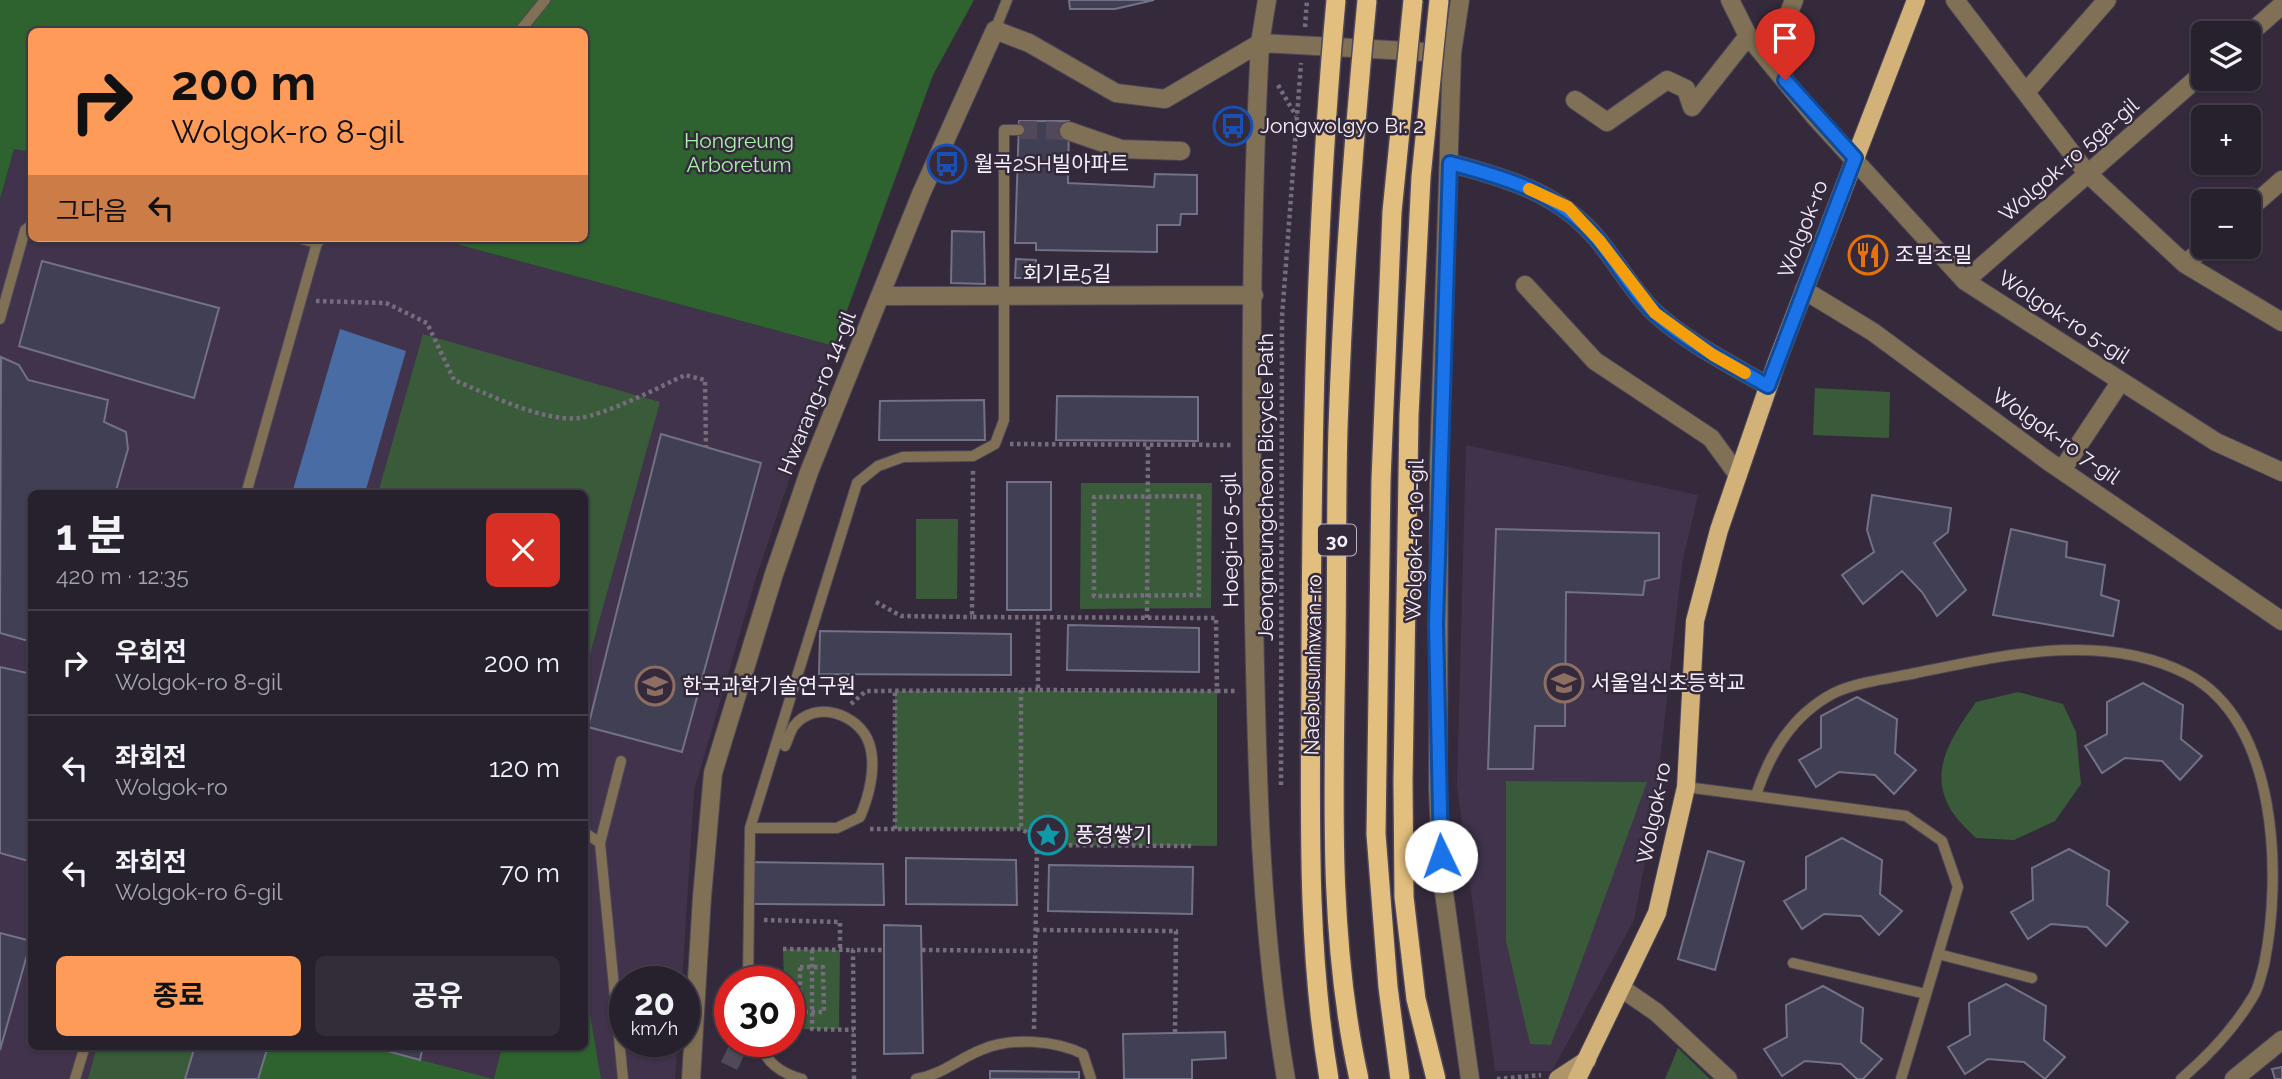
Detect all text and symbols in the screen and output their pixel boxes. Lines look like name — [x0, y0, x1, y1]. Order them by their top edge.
pin — [1755, 8, 1815, 80]
icon: arrive — [1766, 19, 1804, 57]
map controls — [2191, 21, 2261, 259]
button: layers — [2191, 21, 2261, 91]
text: 200 m — [171, 54, 316, 111]
icon: right — [56, 56, 147, 147]
street label: Wolgok-ro 5ga-gil — [1994, 92, 2144, 227]
bus stop icon: Jongwolgyo Br. 2 — [1212, 105, 1254, 147]
button: + — [2191, 105, 2261, 175]
text: Wolgok-ro 8-gil — [171, 113, 404, 150]
place label: Jongwolgyo Br. 2 — [1260, 113, 1424, 138]
park label: Hongreung Arboretum — [684, 128, 794, 177]
bus stop icon: 월곡2SH빌아파트 — [926, 143, 968, 185]
place label: 월곡2SH빌아파트 — [974, 151, 1129, 176]
street label: Wolgok-ro — [1772, 176, 1833, 281]
icon: left — [142, 189, 180, 227]
button: − — [2191, 189, 2261, 259]
text: 그다음 — [56, 196, 128, 226]
restaurant icon: 조밀조밀 — [1847, 234, 1889, 276]
place label: 조밀조밀 — [1895, 242, 1972, 267]
street label: 회기로5길 — [1023, 261, 1111, 286]
street label: Wolgok-ro 5-gil — [1994, 265, 2135, 369]
street label: Hwarang-ro 14-gil — [772, 307, 861, 478]
street label: Jeongneungcheon Bicycle Path — [1253, 333, 1278, 641]
street label: Wolgok-ro 7-gil — [1987, 382, 2125, 489]
street label: Wolgok-ro 10-gil — [1401, 458, 1428, 621]
street label: Hoegi-ro 5-gil — [1216, 472, 1243, 608]
text: 1 분 — [56, 511, 125, 560]
button: close — [486, 513, 560, 587]
road number: 30 — [1318, 524, 1356, 555]
text: 420 m · 12:35 — [56, 562, 189, 589]
street label: Naebusunhwan-ro — [1298, 574, 1327, 756]
text: 우회전 — [115, 637, 187, 667]
icon: right — [56, 644, 94, 682]
text: 200 m — [484, 648, 560, 678]
school or university icon: 서울일신초등학교 — [1543, 662, 1585, 704]
school or university icon: 한국과학기술연구원 — [634, 665, 676, 707]
text: Wolgok-ro 8-gil — [115, 668, 282, 695]
place label: 서울일신초등학교 — [1591, 670, 1746, 695]
place label: 한국과학기술연구원 — [682, 673, 856, 698]
text: 좌회전 — [115, 742, 187, 772]
icon: left — [56, 749, 94, 787]
text: 120 m — [489, 753, 560, 783]
street label: Wolgok-ro — [1631, 760, 1676, 866]
text: Wolgok-ro — [115, 773, 228, 800]
place icon: 풍경쌓기 — [1027, 814, 1069, 856]
position arrow — [1404, 819, 1478, 893]
place label: 풍경쌓기 — [1075, 822, 1152, 847]
text: 좌회전 — [115, 847, 187, 877]
icon: left — [56, 854, 94, 892]
text: 70 m — [500, 858, 560, 888]
text: Wolgok-ro 6-gil — [115, 878, 283, 905]
button: 종료 — [56, 956, 301, 1036]
button: 공유 — [315, 956, 560, 1036]
speed limit sign: 30 — [714, 966, 805, 1057]
text: 20 — [634, 982, 675, 1023]
text: km/h — [631, 1018, 678, 1039]

